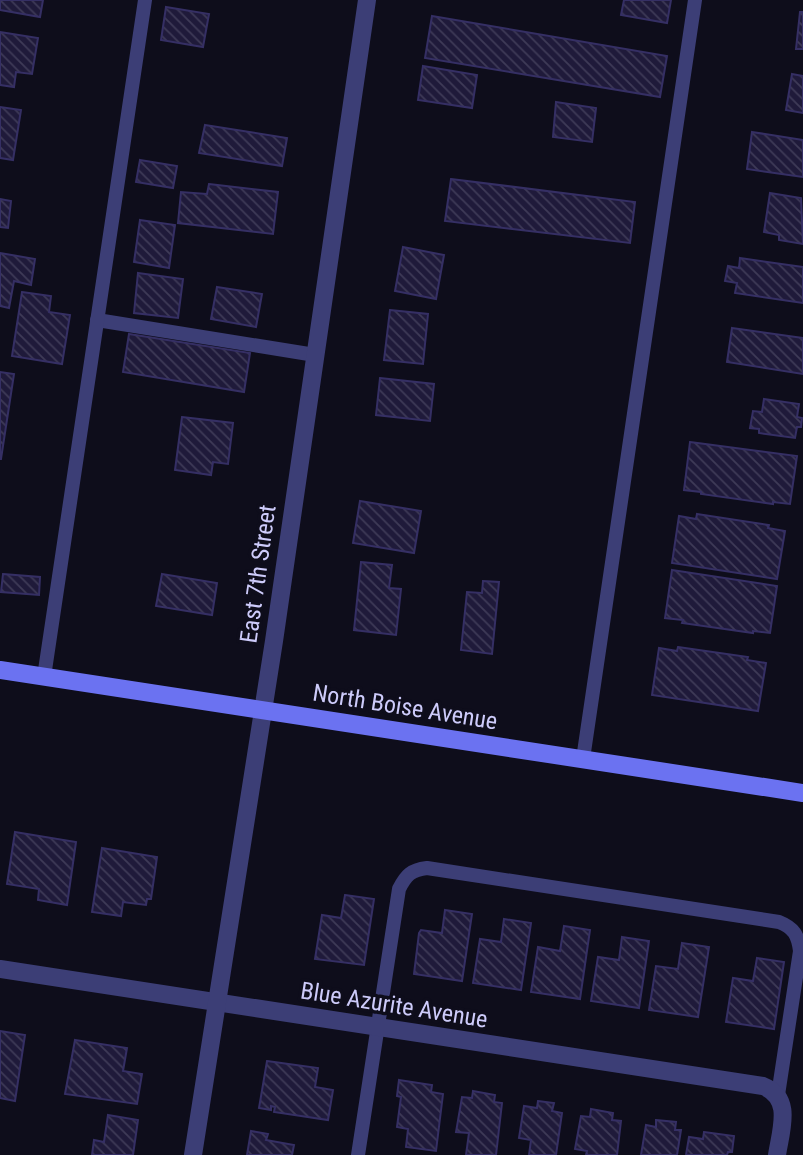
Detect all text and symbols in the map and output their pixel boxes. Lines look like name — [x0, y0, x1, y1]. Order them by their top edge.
street label: East 7th Street — [234, 503, 282, 645]
street label: North Boise Avenue — [311, 679, 499, 735]
street label: Blue Azurite Avenue — [299, 976, 489, 1034]

